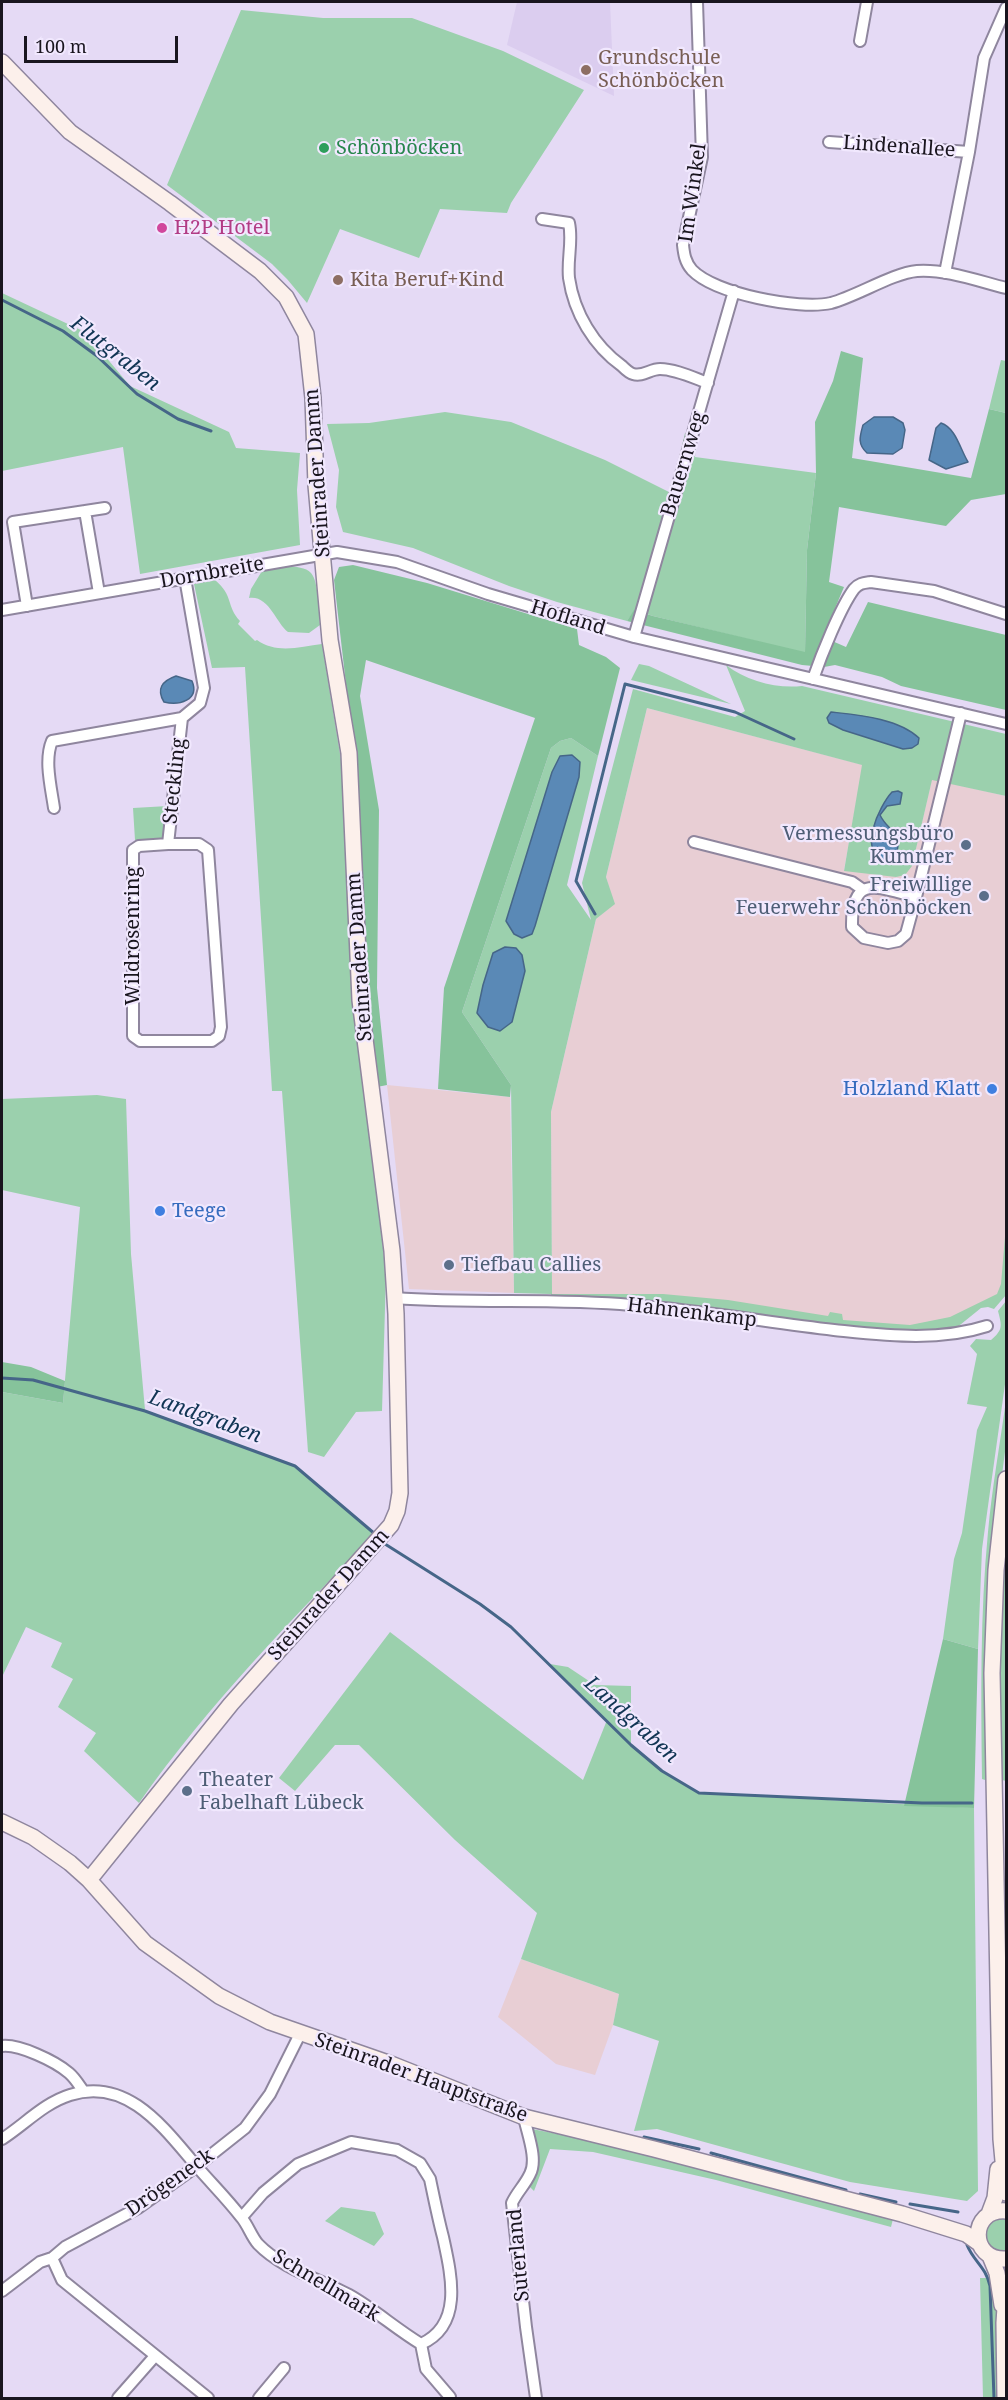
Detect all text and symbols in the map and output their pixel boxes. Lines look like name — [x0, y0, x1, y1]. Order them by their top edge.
scale bar — [27, 24, 182, 62]
text: 100 m — [35, 34, 87, 58]
place label: Grundschule Schönböcken — [598, 46, 724, 93]
marker: Grundschule Schönböcken — [579, 63, 593, 77]
street label: Lindenallee — [842, 131, 956, 163]
place label: Schönböcken — [336, 136, 462, 160]
marker: Schönböcken — [317, 141, 331, 155]
street label: Im Winkel — [674, 142, 712, 244]
place label: H2P Hotel — [174, 216, 270, 240]
marker: H2P Hotel — [155, 221, 169, 235]
place label: Kita Beruf+Kind — [350, 268, 504, 292]
marker: Kita Beruf+Kind — [331, 273, 345, 287]
water label: Flutgraben — [65, 311, 165, 397]
street label: Steinrader Damm — [300, 388, 336, 558]
street label: Bauernweg — [657, 408, 711, 520]
street label: Dornbreite — [158, 552, 266, 594]
street label: Hofland — [528, 595, 608, 641]
street label: Steckling — [159, 737, 191, 825]
place label: Vermessungsbüro Kummer — [783, 822, 954, 869]
marker: Vermessungsbüro Kummer — [959, 838, 973, 852]
street label: Wildrosenring — [121, 867, 145, 1005]
street label: Steinrader Damm — [342, 872, 378, 1042]
place label: Freiwillige Feuerwehr Schönböcken — [736, 873, 972, 920]
marker: Freiwillige Feuerwehr Schönböcken — [977, 889, 991, 903]
place label: Holzland Klatt — [843, 1077, 980, 1101]
marker: Holzland Klatt — [985, 1082, 999, 1096]
place label: Teege — [172, 1199, 226, 1223]
marker: Teege — [153, 1204, 167, 1218]
place label: Tiefbau Callies — [461, 1253, 601, 1277]
marker: Tiefbau Callies — [442, 1258, 456, 1272]
street label: Hahnenkamp — [626, 1293, 758, 1333]
water label: Landgraben — [145, 1385, 265, 1449]
street label: Steinrader Damm — [263, 1524, 395, 1666]
water label: Landgraben — [579, 1671, 683, 1769]
place label: Theater Fabelhaft Lübeck — [199, 1768, 364, 1815]
marker: Theater Fabelhaft Lübeck — [180, 1784, 194, 1798]
street label: Steinrader Hauptstraße — [311, 2028, 531, 2128]
street label: Drögeneck — [121, 2144, 219, 2222]
street label: Suterland — [503, 2207, 535, 2303]
street label: Schnellmark — [268, 2245, 384, 2327]

